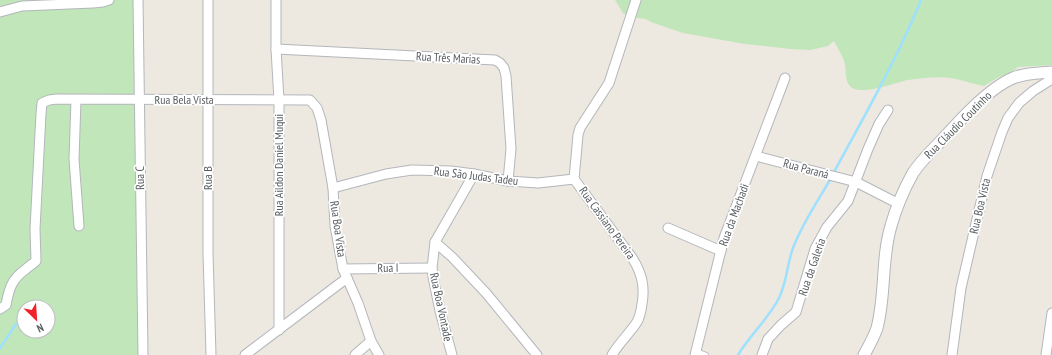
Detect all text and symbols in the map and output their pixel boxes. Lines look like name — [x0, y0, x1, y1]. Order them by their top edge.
street label: Rua Três Marias — [415, 48, 481, 67]
street label: Rua Cláudio Coutinho — [921, 88, 995, 162]
street label: Rua Bela Vista — [154, 92, 214, 107]
street label: Rua Aildon Daniel Muqui — [271, 114, 286, 216]
street label: Rua Paraná — [782, 155, 831, 182]
street label: Rua São Judas Tadeu — [433, 163, 519, 188]
street label: Rua C — [132, 165, 147, 190]
street label: Rua B — [200, 166, 215, 190]
street label: Rua Boa Vista — [966, 176, 993, 235]
street label: Rua da Machadi — [715, 182, 752, 248]
street label: Rua Cassiano Pereira — [576, 184, 639, 262]
street label: Rua Boa Vista — [327, 200, 350, 258]
street label: Rua da Galeria — [795, 236, 828, 298]
street label: Rua I — [377, 260, 399, 275]
street label: Rua Boa Vontade — [427, 271, 456, 343]
north arrow — [16, 299, 56, 339]
text: N — [35, 320, 46, 336]

